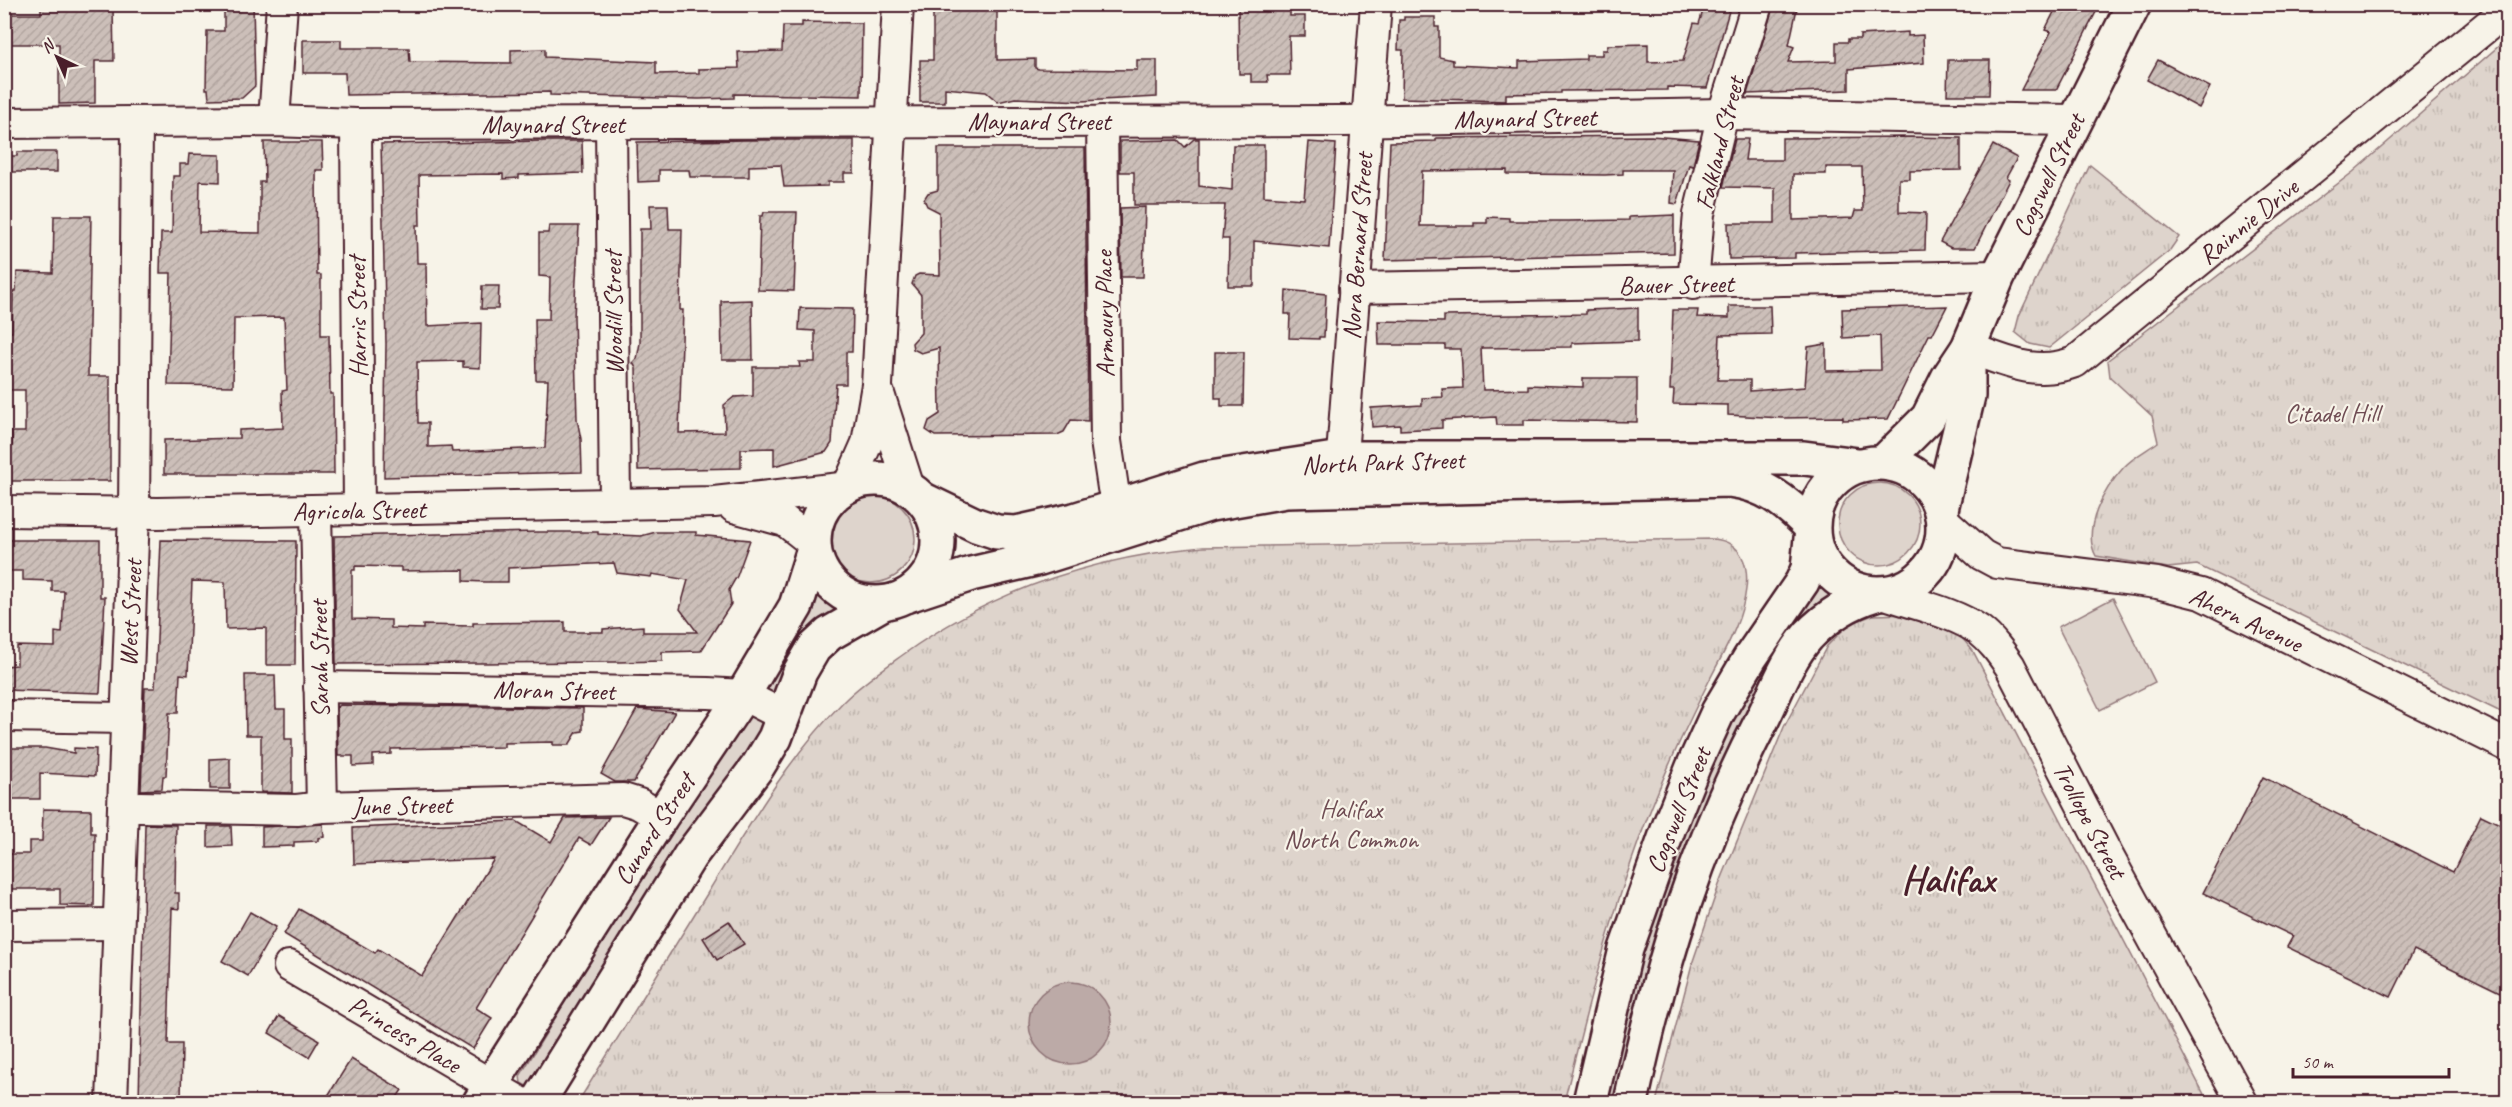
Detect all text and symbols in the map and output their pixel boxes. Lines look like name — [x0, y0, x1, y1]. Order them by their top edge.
north arrow — [27, 27, 87, 87]
text: N — [37, 34, 60, 58]
street label: Falkland Street — [1687, 71, 1752, 213]
street label: Maynard Street — [1453, 101, 1599, 136]
street label: Maynard Street — [968, 105, 1113, 138]
street label: Cogswell Street — [2005, 106, 2093, 242]
street label: Maynard Street — [482, 108, 627, 141]
street label: Nora Bernard Street — [1335, 149, 1381, 340]
street label: Rainnie Drive — [2192, 170, 2306, 272]
street label: Woodill Street — [596, 247, 631, 375]
street label: Armoury Place — [1087, 248, 1122, 378]
street label: Harris Street — [340, 253, 375, 378]
street label: Bauer Street — [1618, 267, 1736, 302]
park label: Citadel Hill — [2285, 397, 2384, 430]
street label: North Park Street — [1301, 443, 1467, 482]
street label: Agricola Street — [292, 493, 428, 528]
street label: West Street — [111, 556, 150, 667]
street label: Ahern Avenue — [2184, 579, 2310, 661]
street label: Sarah Street — [302, 597, 337, 718]
street label: Moran Street — [493, 673, 618, 708]
street label: Cogswell Street — [1638, 740, 1719, 878]
street label: Trollope Street — [2045, 756, 2135, 886]
street label: Cunard Street — [606, 764, 704, 891]
street label: June Street — [350, 788, 454, 823]
park label: Halifax North Common — [1284, 793, 1419, 856]
district label: Halifax — [1901, 856, 1998, 903]
street label: Princess Place — [343, 988, 469, 1082]
scale bar — [2293, 1041, 2449, 1079]
text: 50 m — [2302, 1051, 2335, 1073]

